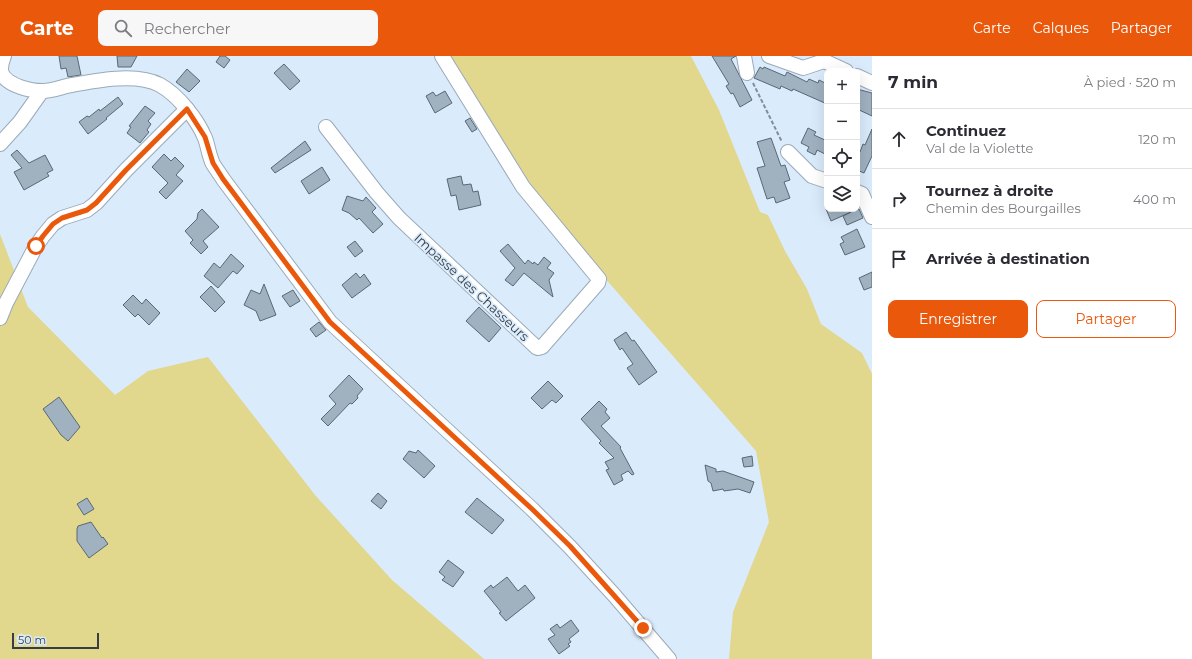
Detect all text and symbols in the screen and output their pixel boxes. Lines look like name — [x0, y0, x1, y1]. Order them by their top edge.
search box — [98, 10, 378, 46]
text: Carte — [20, 17, 74, 40]
icon: search — [112, 17, 134, 39]
text: Rechercher — [144, 19, 231, 38]
text: Carte — [973, 19, 1011, 37]
text: Calques — [1033, 19, 1089, 37]
text: Partager — [1111, 19, 1172, 37]
map controls — [824, 68, 860, 212]
button: + — [824, 68, 860, 104]
text: 7 min — [888, 72, 938, 92]
text: À pied · 520 m — [1084, 74, 1176, 90]
button: − — [824, 104, 860, 140]
text: Continuez — [926, 121, 1006, 140]
icon: ahead — [888, 128, 910, 150]
text: 120 m — [1138, 131, 1176, 147]
button: locate — [824, 140, 860, 176]
text: Val de la Violette — [926, 140, 1033, 156]
button: layers — [824, 176, 860, 212]
text: Tournez à droite — [926, 181, 1054, 200]
icon: right — [888, 188, 910, 210]
text: 400 m — [1133, 191, 1176, 207]
text: Chemin des Bourgailles — [926, 200, 1081, 216]
street label: Impasse des Chasseurs — [411, 230, 533, 344]
route start — [27, 237, 45, 255]
icon: arrive — [888, 248, 910, 270]
text: Arrivée à destination — [926, 249, 1090, 268]
button: Enregistrer — [888, 300, 1028, 338]
button: Partager — [1036, 300, 1176, 338]
route end — [634, 619, 652, 637]
scale bar — [12, 631, 99, 650]
text: 50 m — [18, 633, 46, 647]

